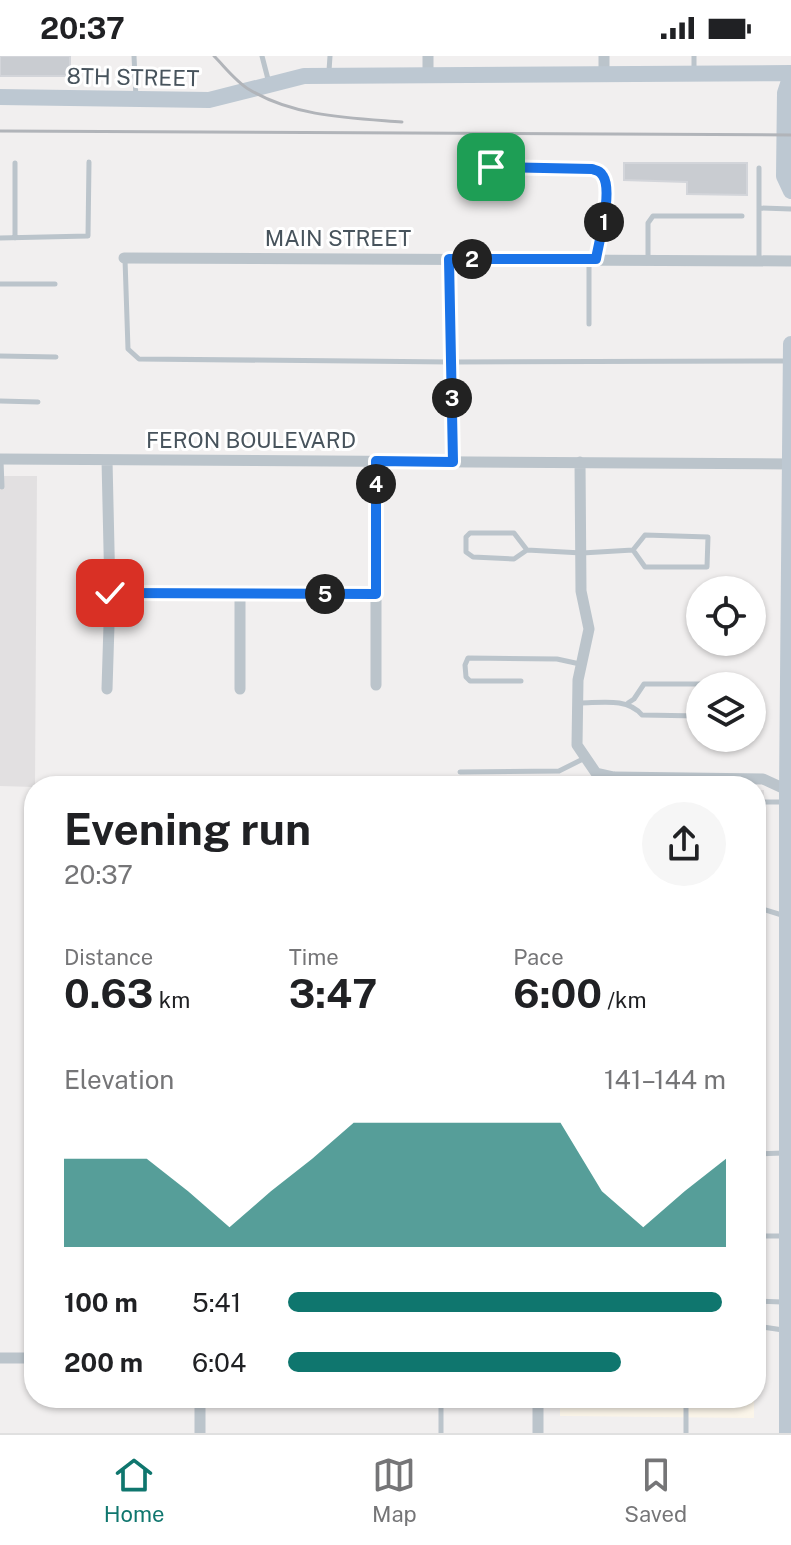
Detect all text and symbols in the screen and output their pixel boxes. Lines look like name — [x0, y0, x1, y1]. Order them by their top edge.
text: 20:37 — [40, 10, 125, 46]
street label: 8TH STREET — [66, 63, 200, 91]
pin — [457, 133, 525, 201]
icon: arrive — [469, 145, 513, 189]
pin: 1 — [584, 202, 624, 242]
text: 1 — [599, 209, 609, 235]
street label: MAIN STREET — [265, 225, 411, 251]
pin: 2 — [452, 239, 492, 279]
text: 2 — [465, 246, 479, 272]
pin: 3 — [432, 378, 472, 418]
text: 3 — [445, 385, 459, 411]
street label: FERON BOULEVARD — [146, 427, 356, 453]
pin: 4 — [356, 464, 396, 504]
text: 4 — [369, 471, 383, 497]
pin — [76, 559, 144, 627]
icon: check — [88, 571, 132, 615]
pin: 5 — [305, 574, 345, 614]
map controls — [686, 576, 766, 752]
button: locate — [686, 576, 766, 656]
text: 5 — [318, 581, 332, 607]
button: layers — [686, 672, 766, 752]
button: share — [642, 802, 726, 886]
text: Evening run — [64, 803, 311, 855]
text: 20:37 — [64, 859, 133, 890]
text: Distance — [64, 944, 153, 970]
text: Time — [289, 944, 339, 970]
text: Pace — [513, 944, 564, 970]
text: 0.63 — [64, 970, 153, 1017]
text: 3:47 — [289, 970, 377, 1017]
text: 6:00 — [513, 970, 602, 1017]
text: km — [153, 987, 190, 1013]
text: /km — [602, 987, 646, 1013]
text: Elevation — [64, 1064, 174, 1095]
text: 141–144 m — [604, 1064, 726, 1095]
text: 100 m — [64, 1287, 138, 1318]
text: 5:41 — [192, 1287, 241, 1318]
text: 200 m — [64, 1347, 143, 1378]
text: 6:04 — [192, 1347, 246, 1378]
tab: Home — [104, 1453, 164, 1527]
tab: Map — [372, 1453, 417, 1527]
tab: Saved — [624, 1453, 687, 1527]

